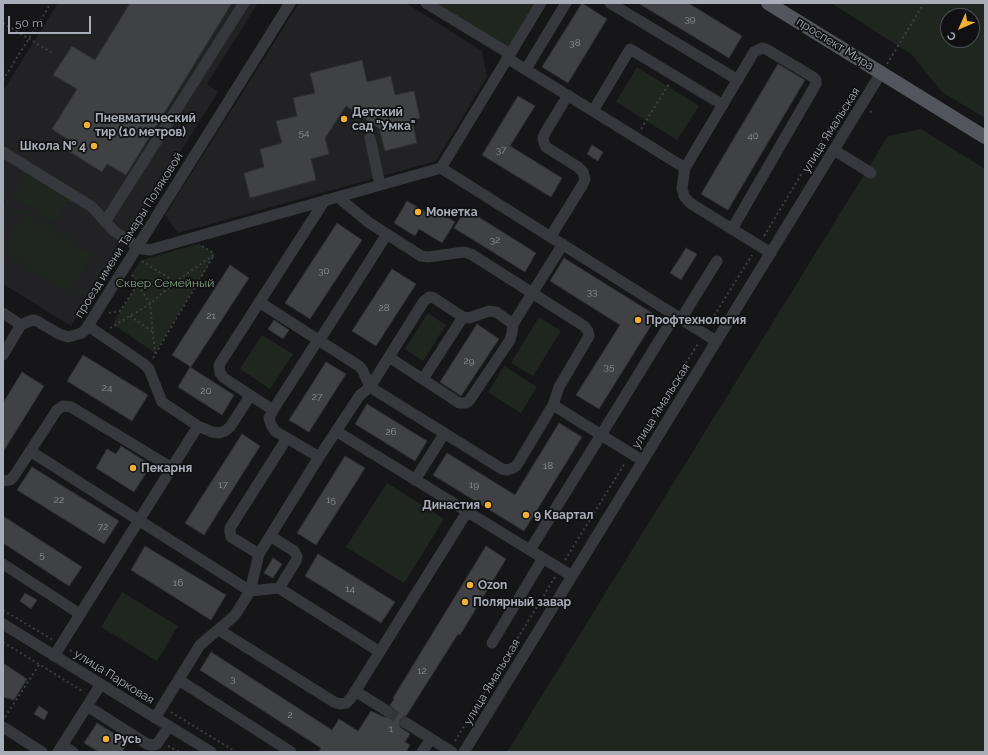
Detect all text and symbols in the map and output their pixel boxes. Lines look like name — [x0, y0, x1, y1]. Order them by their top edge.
scale bar — [10, 8, 93, 34]
north arrow — [940, 8, 980, 48]
house number: 39 — [684, 13, 696, 25]
street label: проспект Мира — [794, 14, 876, 74]
text: 50 m — [15, 16, 43, 30]
text: С — [945, 29, 959, 43]
house number: 38 — [569, 37, 581, 49]
street label: улица Ямальская — [799, 85, 863, 175]
place label: Детский сад "Умка" — [352, 105, 415, 133]
place label: Пневматический тир (10 метров) — [95, 111, 196, 139]
marker: Детский сад "Умка" — [339, 114, 349, 124]
marker: Пневматический тир (10 метров) — [82, 120, 92, 130]
house number: 54 — [299, 127, 309, 139]
house number: 40 — [747, 130, 759, 142]
place label: Школа № 4 — [20, 139, 86, 153]
marker: Школа № 4 — [89, 141, 99, 151]
house number: 37 — [496, 144, 506, 156]
street label: проезд имени Тамары Поляковой — [72, 150, 186, 320]
place label: Монетка — [426, 205, 478, 219]
marker: Монетка — [413, 207, 423, 217]
house number: 32 — [490, 234, 500, 246]
house number: 30 — [318, 265, 330, 277]
park label: Сквер Семейный — [116, 276, 214, 290]
house number: 33 — [587, 286, 597, 298]
house number: 28 — [378, 302, 390, 314]
house number: 21 — [206, 310, 216, 322]
place label: Профтехнология — [646, 313, 746, 327]
marker: Профтехнология — [633, 315, 643, 325]
house number: 29 — [463, 355, 475, 367]
house number: 35 — [604, 361, 614, 373]
street label: улица Ямальская — [629, 361, 693, 451]
house number: 24 — [102, 382, 112, 394]
house number: 20 — [200, 385, 212, 397]
house number: 27 — [312, 391, 322, 403]
house number: 26 — [385, 426, 397, 438]
house number: 18 — [543, 460, 553, 472]
place label: Пекарня — [141, 461, 192, 475]
marker: Пекарня — [128, 463, 138, 473]
house number: 17 — [218, 479, 228, 491]
house number: 19 — [469, 479, 479, 491]
house number: 22 — [54, 494, 64, 506]
house number: 15 — [326, 494, 336, 506]
place label: Династия — [422, 498, 480, 512]
marker: Династия — [483, 500, 493, 510]
place label: 9 Квартал — [534, 508, 593, 522]
marker: 9 Квартал — [521, 510, 531, 520]
house number: 72 — [98, 521, 108, 533]
house number: 5 — [39, 549, 45, 561]
house number: 16 — [173, 577, 183, 589]
place label: Ozon — [478, 578, 507, 592]
marker: Ozon — [465, 580, 475, 590]
house number: 14 — [345, 583, 355, 595]
place label: Полярный завар — [473, 595, 571, 609]
marker: Полярный завар — [460, 597, 470, 607]
street label: улица Ямальская — [461, 636, 523, 728]
street label: улица Парковая — [71, 647, 157, 707]
house number: 12 — [417, 665, 427, 677]
house number: 3 — [230, 673, 236, 685]
house number: 2 — [287, 709, 293, 721]
house number: 1 — [389, 723, 393, 735]
place label: Русь — [114, 732, 141, 746]
marker: Русь — [101, 734, 111, 744]

